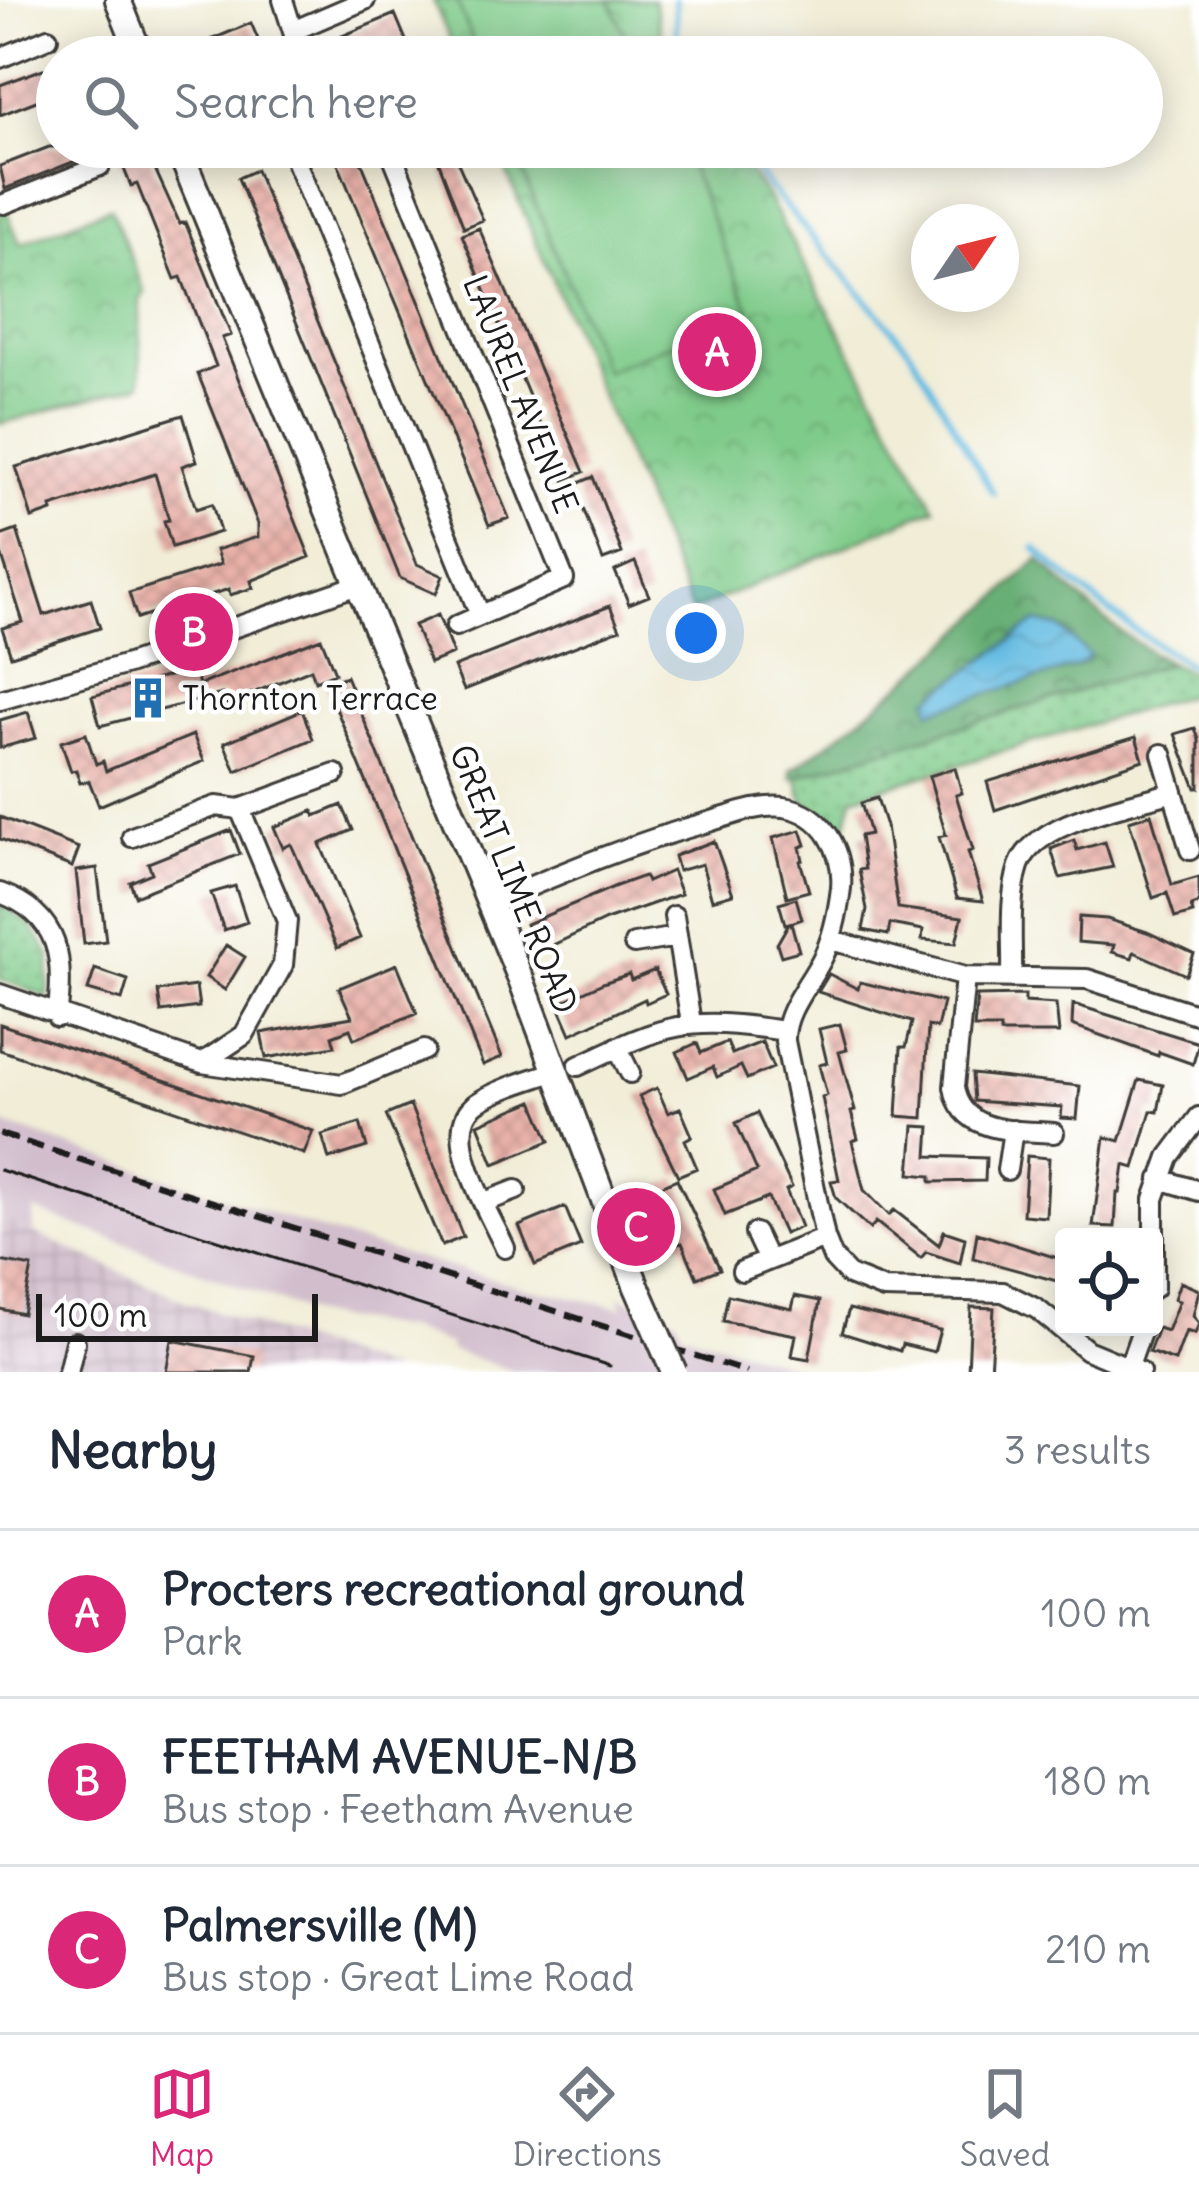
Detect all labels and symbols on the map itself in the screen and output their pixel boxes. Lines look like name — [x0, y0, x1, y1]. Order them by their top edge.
north arrow — [911, 204, 1019, 312]
street label: LAUREL AVENUE — [454, 269, 588, 519]
pin: A — [678, 307, 756, 397]
pin: B — [155, 587, 233, 677]
your location — [666, 603, 726, 663]
building icon: Thornton Terrace — [125, 675, 171, 721]
place label: Thornton Terrace — [182, 677, 438, 719]
street label: GREAT LIME ROAD — [441, 738, 587, 1020]
pin: C — [597, 1182, 675, 1272]
scale bar — [36, 1288, 318, 1341]

